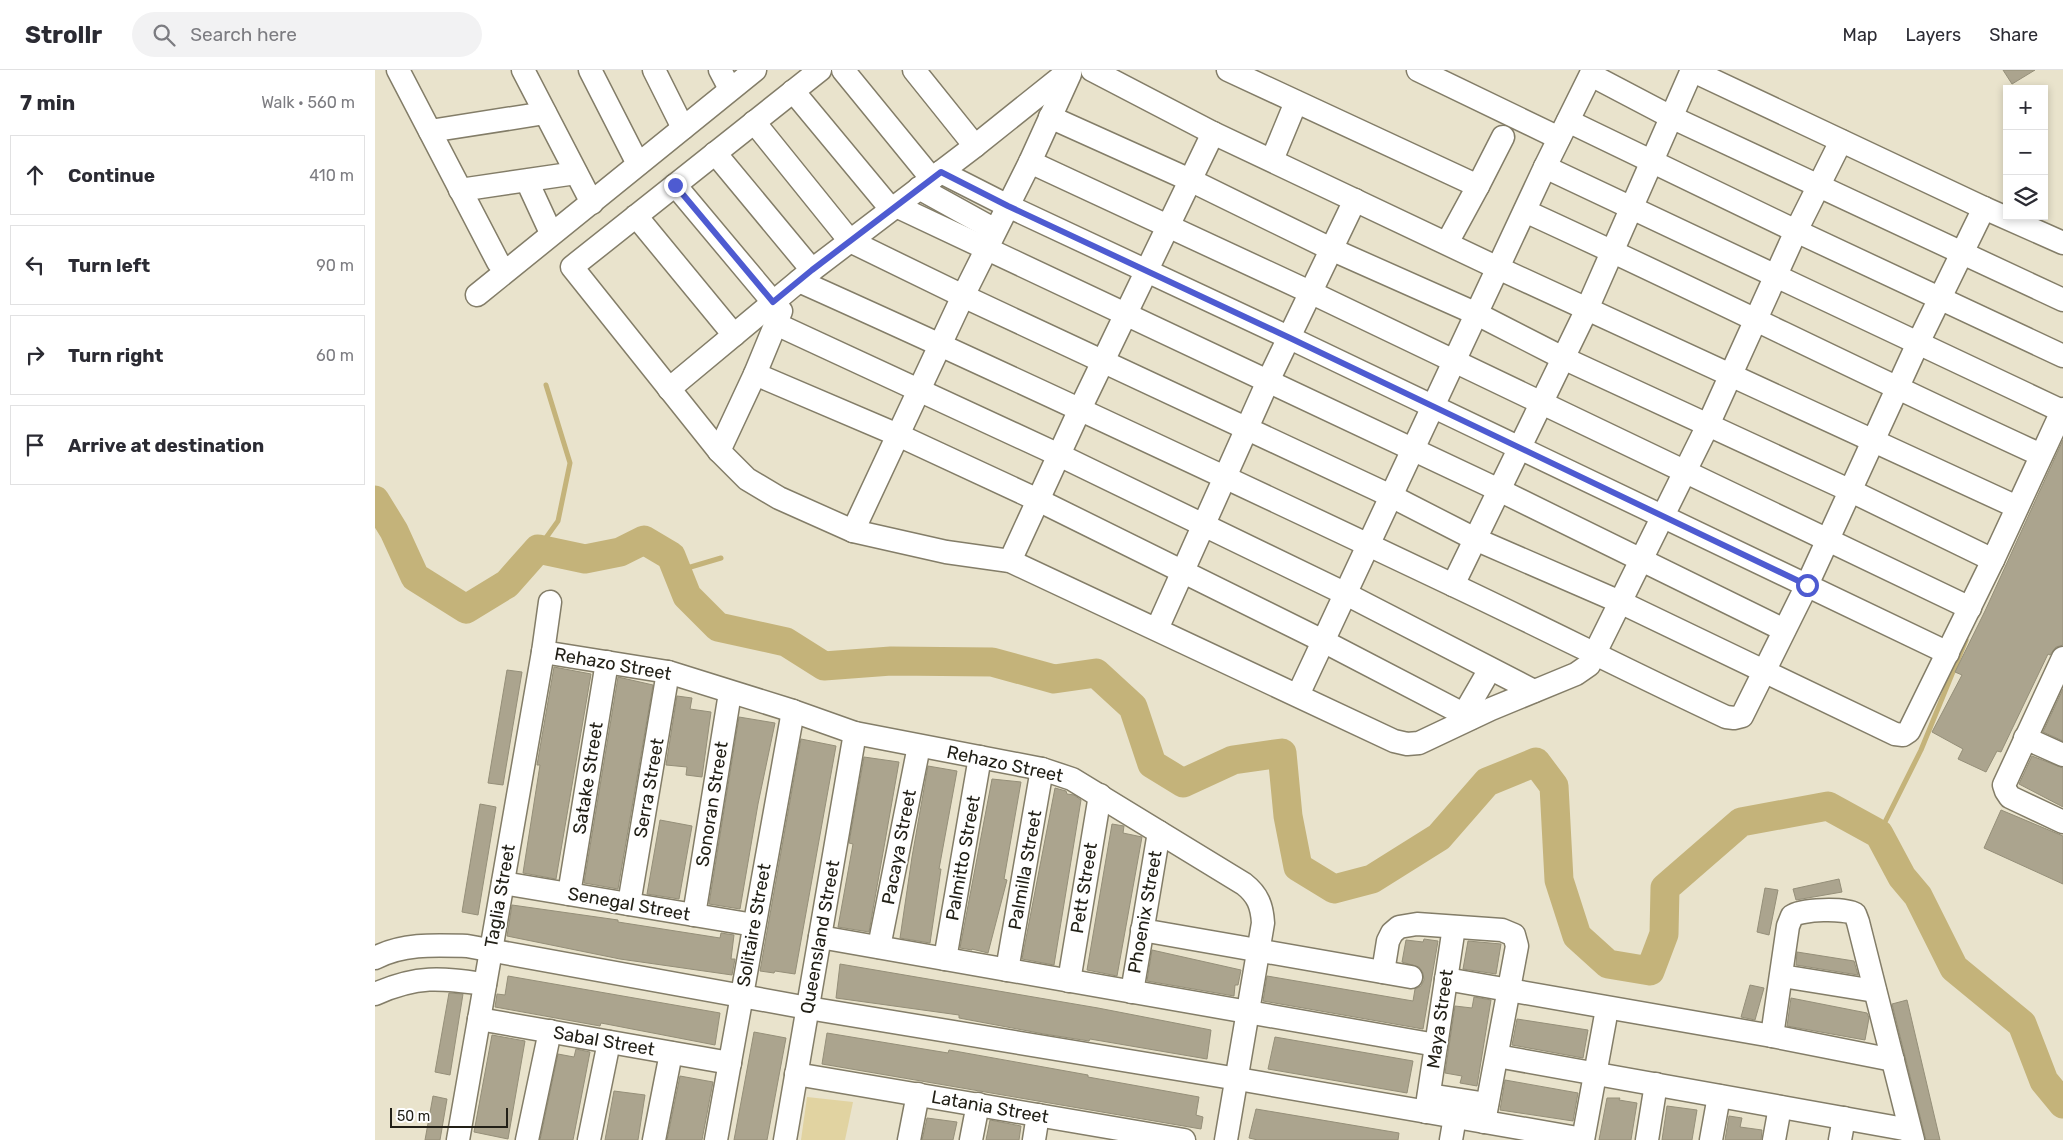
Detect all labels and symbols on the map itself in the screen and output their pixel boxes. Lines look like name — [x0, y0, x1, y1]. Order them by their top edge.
route end — [664, 174, 687, 197]
route start — [1796, 574, 1819, 597]
street label: Rehazo Street — [553, 643, 673, 685]
street label: Satake Street — [568, 720, 608, 836]
street label: Serra Street — [629, 736, 669, 840]
street label: Sonoran Street — [691, 740, 733, 868]
street label: Rehazo Street — [945, 741, 1065, 787]
street label: Pacaya Street — [877, 787, 921, 907]
street label: Palmitto Street — [941, 794, 985, 922]
street label: Palmilla Street — [1004, 808, 1046, 932]
street label: Pett Street — [1066, 841, 1102, 935]
street label: Taglia Street — [480, 843, 520, 949]
street label: Phoenix Street — [1123, 849, 1167, 975]
street label: Queensland Street — [796, 858, 844, 1016]
street label: Solitaire Street — [732, 862, 776, 988]
street label: Senegal Street — [566, 882, 692, 926]
street label: Maya Street — [1422, 968, 1458, 1070]
street label: Sabal Street — [552, 1021, 656, 1061]
street label: Latania Street — [930, 1086, 1050, 1128]
scale bar — [390, 1105, 507, 1128]

